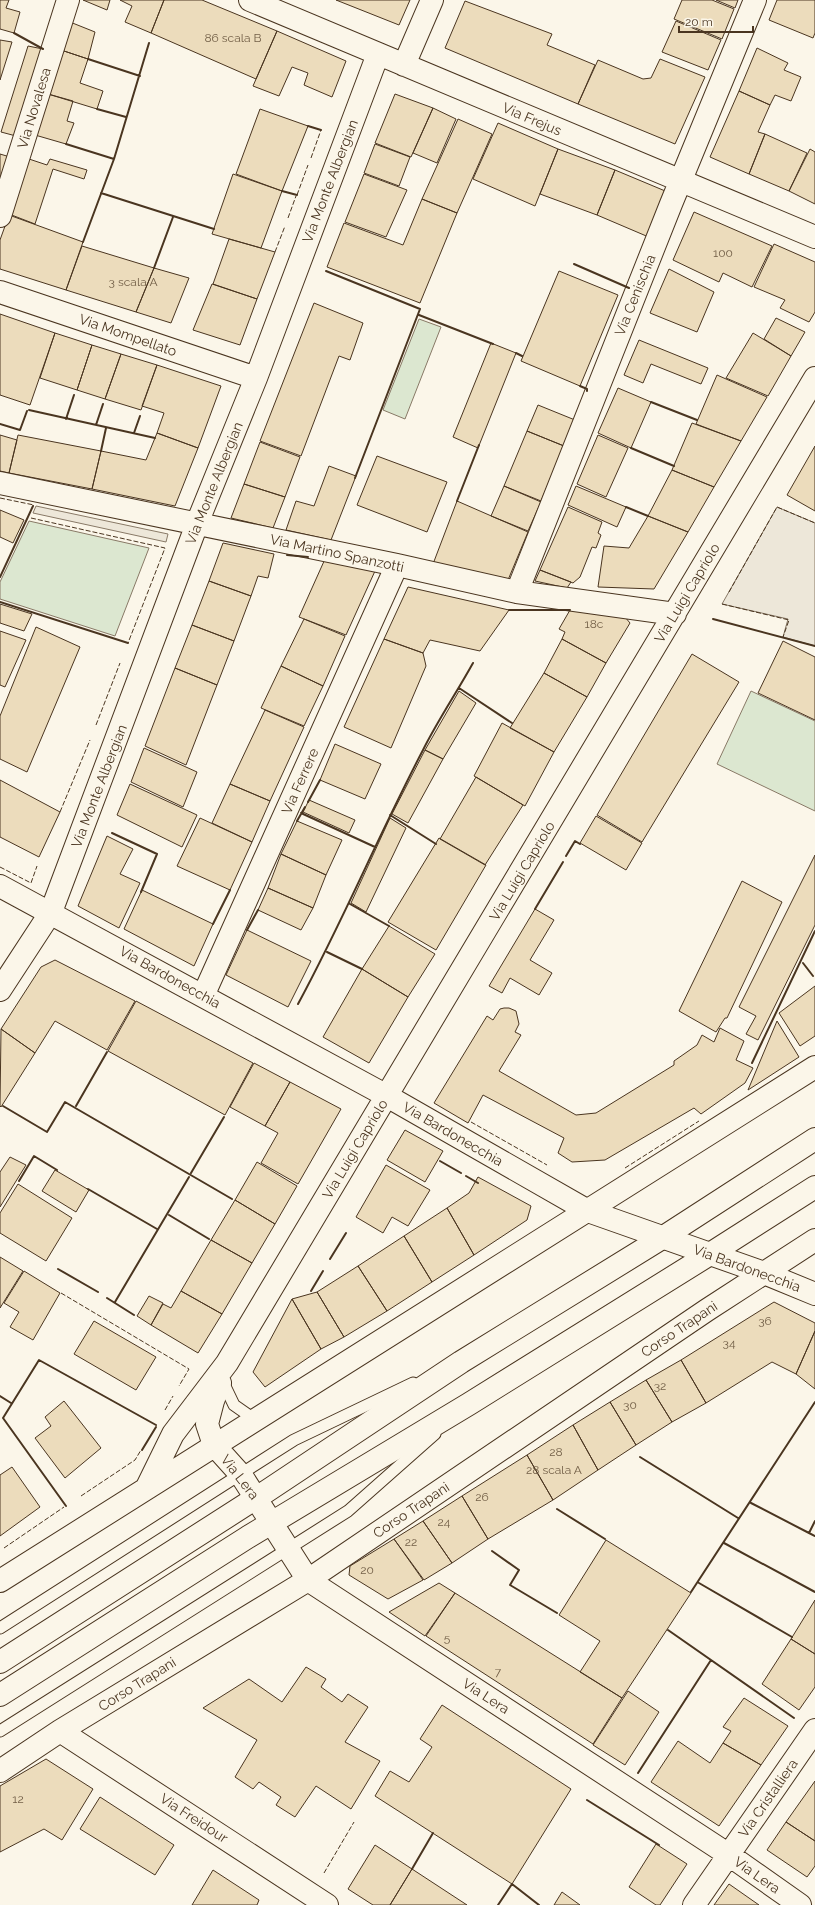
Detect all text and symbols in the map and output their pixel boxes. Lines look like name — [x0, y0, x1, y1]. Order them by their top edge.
scale bar — [679, 8, 753, 34]
text: 20 m — [685, 15, 713, 29]
house number: 86 scala B — [204, 31, 262, 45]
street label: Via Novalesa — [14, 66, 54, 150]
street label: Via Frejus — [500, 99, 564, 139]
street label: Via Monte Albergian — [299, 117, 361, 245]
house number: 100 — [713, 246, 733, 260]
street label: Via Cenischia — [611, 252, 659, 338]
house number: 3 scala A — [109, 275, 158, 289]
street label: Via Mompellato — [77, 311, 179, 359]
street label: Via Monte Albergian — [182, 419, 246, 547]
street label: Via Martino Spanzotti — [269, 531, 405, 575]
street label: Via Luigi Capriolo — [651, 541, 723, 645]
house number: 18c — [585, 617, 604, 631]
street label: Via Monte Albergian — [68, 722, 130, 850]
street label: Via Ferrere — [278, 746, 322, 816]
street label: Via Luigi Capriolo — [486, 819, 558, 923]
street label: Via Bardonecchia — [117, 943, 223, 1011]
street label: Via Luigi Capriolo — [319, 1097, 391, 1201]
street label: Via Bardonecchia — [400, 1099, 506, 1169]
street label: Via Bardonecchia — [691, 1241, 803, 1295]
street label: Corso Trapani — [638, 1298, 720, 1360]
house number: 36 — [758, 1314, 772, 1328]
house number: 34 — [723, 1336, 736, 1350]
house number: 32 — [654, 1379, 666, 1393]
house number: 30 — [623, 1398, 637, 1412]
house number: 28 — [549, 1445, 563, 1459]
street label: Via Lera — [218, 1451, 262, 1503]
house number: 28 scala A — [526, 1463, 582, 1477]
street label: Corso Trapani — [370, 1479, 452, 1541]
house number: 26 — [475, 1490, 489, 1504]
house number: 24 — [438, 1515, 451, 1529]
house number: 22 — [405, 1535, 417, 1549]
house number: 20 — [360, 1563, 374, 1577]
house number: 5 — [444, 1631, 451, 1645]
street label: Corso Trapani — [95, 1654, 179, 1714]
house number: 7 — [495, 1665, 502, 1679]
street label: Via Lera — [460, 1675, 512, 1717]
street label: Via Cristalliera — [735, 1756, 801, 1840]
street label: Via Freidour — [157, 1790, 231, 1846]
house number: 12 — [12, 1792, 24, 1806]
street label: Via Lera — [731, 1853, 783, 1897]

